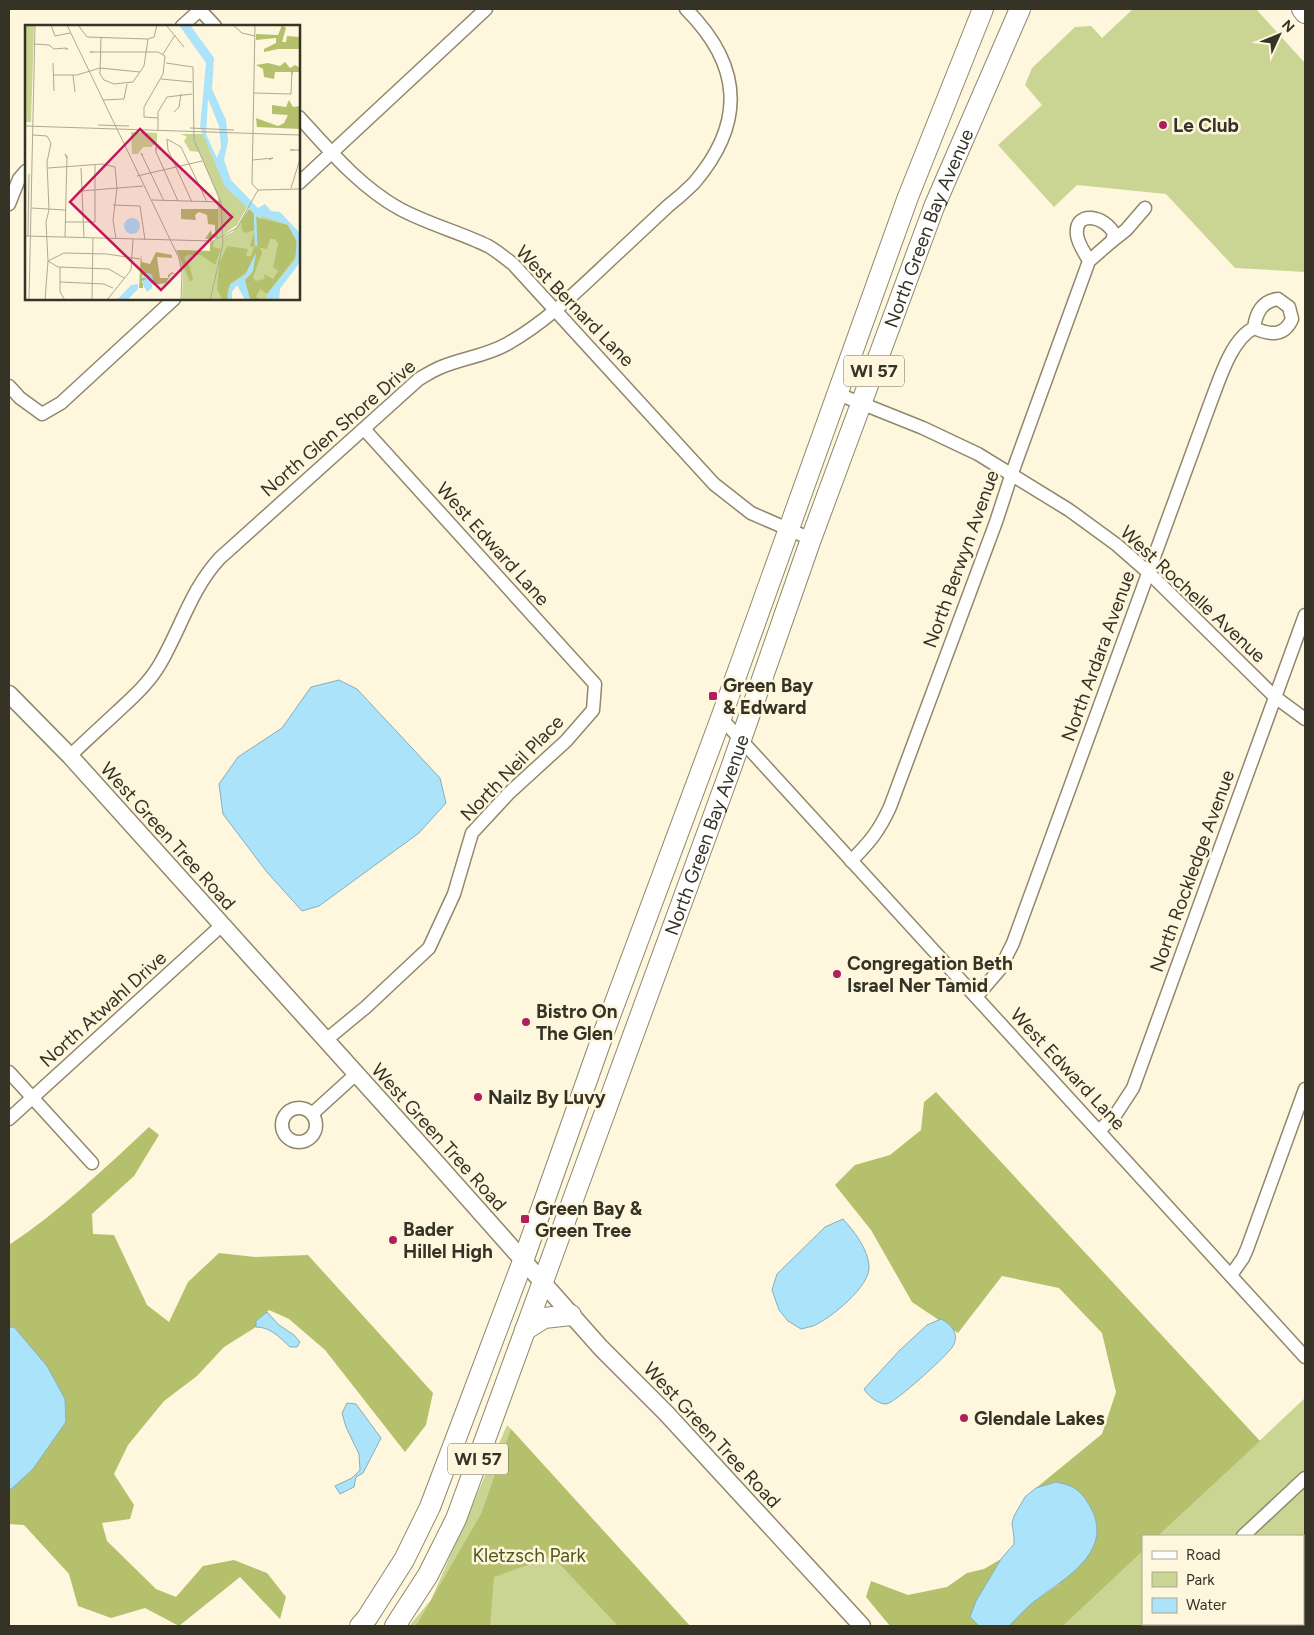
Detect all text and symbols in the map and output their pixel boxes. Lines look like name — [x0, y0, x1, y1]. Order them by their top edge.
north arrow — [1254, 10, 1304, 60]
text: N — [1278, 17, 1298, 36]
inset map — [25, 25, 300, 300]
place label: Le Club — [1173, 114, 1239, 137]
marker: Le Club — [1157, 119, 1169, 131]
street label: North Green Bay Avenue — [879, 125, 978, 331]
street label: West Bernard Lane — [511, 240, 639, 372]
street label: North Glen Shore Drive — [256, 354, 420, 502]
road number: WI 57 — [844, 356, 904, 386]
street label: North Berwyn Avenue — [918, 467, 1004, 651]
street label: West Edward Lane — [432, 478, 554, 610]
street label: West Rochelle Avenue — [1116, 521, 1270, 667]
street label: North Ardara Avenue — [1056, 568, 1140, 744]
place label: Green Bay & Edward — [723, 674, 813, 719]
marker: Green Bay & Edward — [707, 690, 719, 702]
street label: North Neil Place — [456, 710, 568, 826]
street label: North Green Bay Avenue — [659, 731, 753, 938]
street label: West Green Tree Road — [96, 757, 240, 915]
street label: North Rockledge Avenue — [1145, 767, 1239, 975]
street label: North Atwahl Drive — [35, 946, 171, 1072]
place label: Congregation Beth Israel Ner Tamid — [847, 952, 1013, 997]
marker: Congregation Beth Israel Ner Tamid — [831, 968, 843, 980]
place label: Bistro On The Glen — [536, 1000, 618, 1045]
street label: West Edward Lane — [1006, 1003, 1130, 1135]
marker: Bistro On The Glen — [520, 1016, 532, 1028]
street label: West Green Tree Road — [367, 1058, 511, 1216]
place label: Nailz By Luvy — [488, 1086, 606, 1109]
marker: Nailz By Luvy — [472, 1091, 484, 1103]
place label: Green Bay & Green Tree — [535, 1197, 643, 1242]
marker: Green Bay & Green Tree — [519, 1213, 531, 1225]
place label: Bader Hillel High — [403, 1218, 493, 1263]
marker: Bader Hillel High — [387, 1234, 399, 1246]
street label: West Green Tree Road — [639, 1357, 785, 1513]
place label: Glendale Lakes — [974, 1407, 1105, 1430]
marker: Glendale Lakes — [958, 1412, 970, 1424]
road number: WI 57 — [448, 1444, 508, 1475]
legend — [1142, 1535, 1304, 1625]
park label: Kletzsch Park — [472, 1544, 586, 1567]
text: Road — [1186, 1546, 1221, 1564]
text: Park — [1186, 1571, 1215, 1589]
text: Water — [1186, 1596, 1226, 1614]

